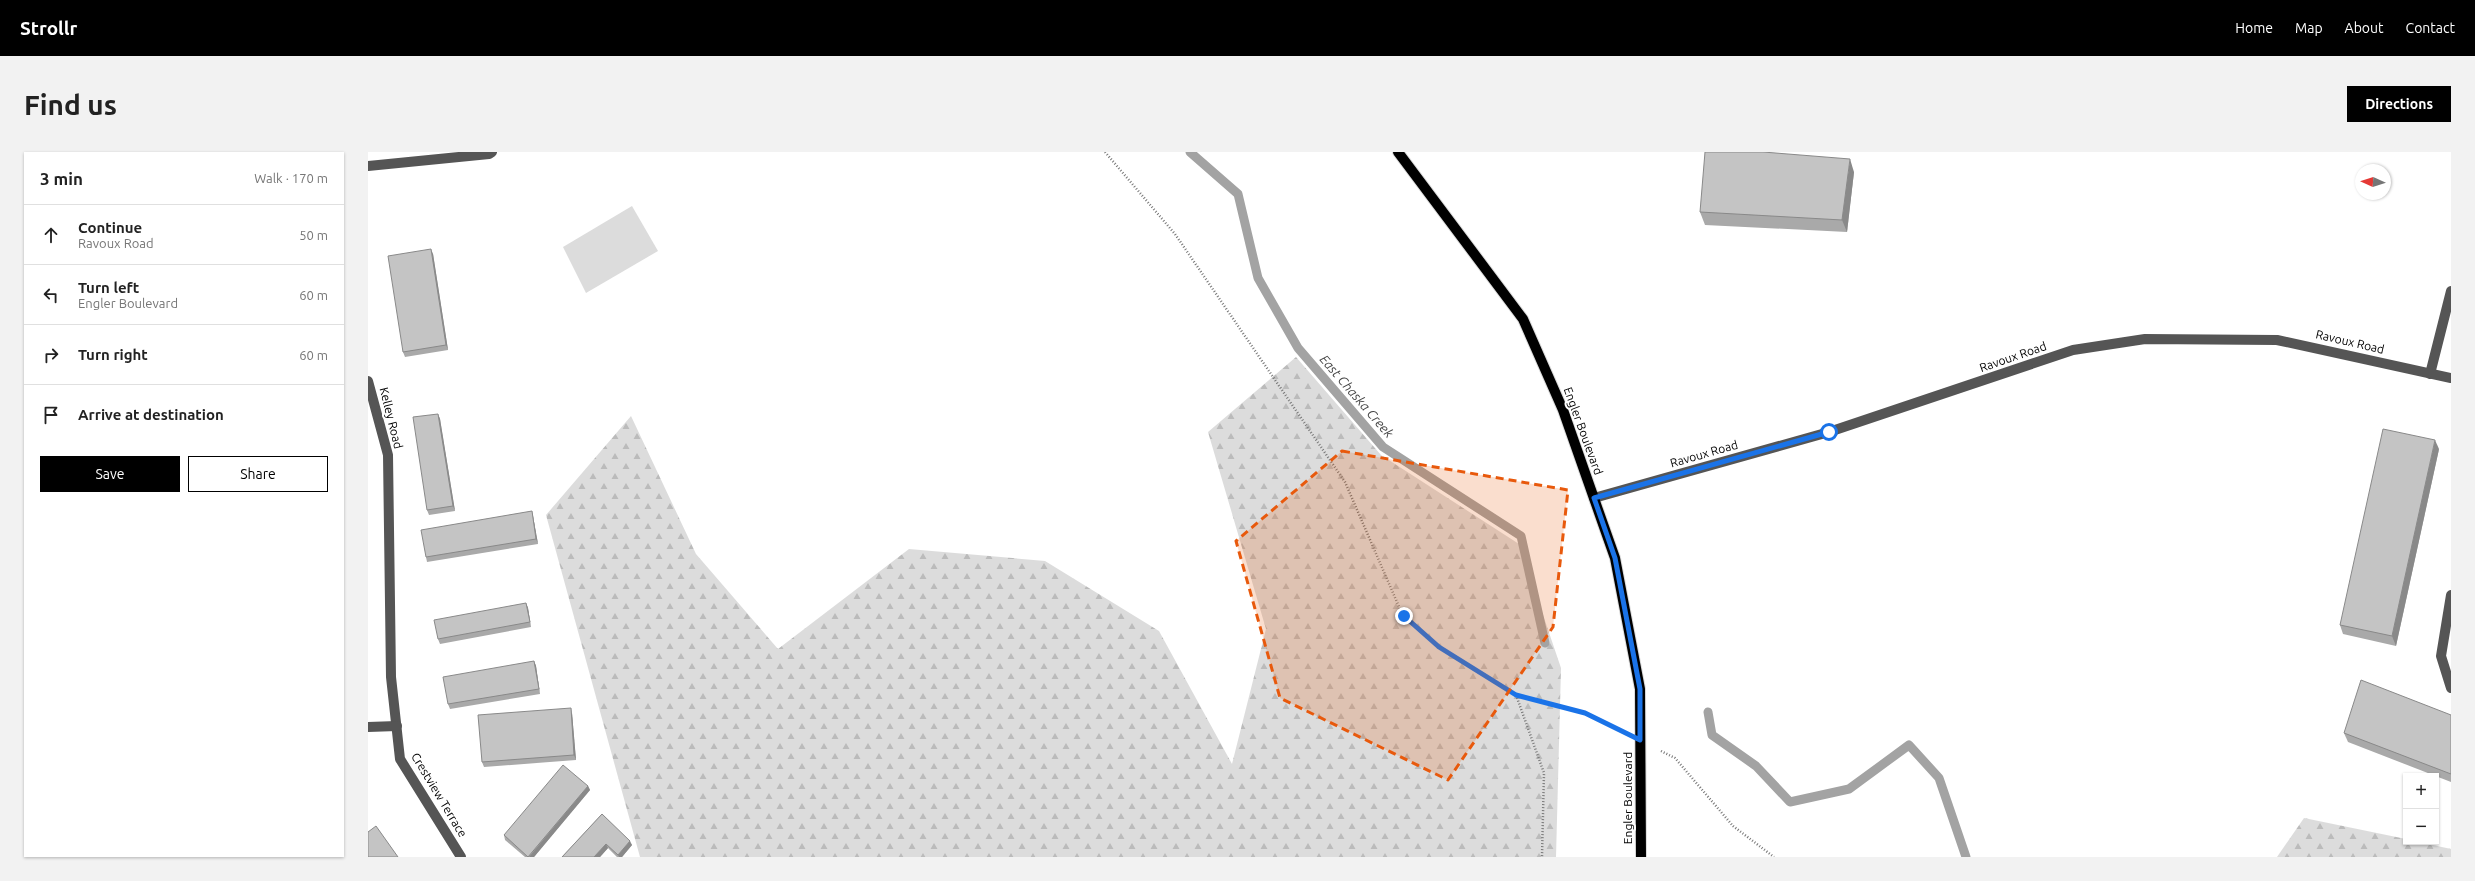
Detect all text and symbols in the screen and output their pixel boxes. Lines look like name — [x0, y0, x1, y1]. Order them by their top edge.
text: Strollr — [20, 17, 77, 39]
text: Home — [2235, 20, 2273, 36]
text: Map — [2295, 20, 2323, 36]
text: About — [2345, 20, 2384, 36]
text: Contact — [2406, 20, 2455, 36]
button: Directions — [2347, 86, 2451, 122]
text: Find us — [24, 89, 117, 120]
north arrow — [2355, 164, 2391, 200]
text: 3 min — [40, 169, 83, 188]
text: Walk · 170 m — [254, 171, 328, 185]
text: Continue — [78, 219, 142, 236]
icon: ahead — [40, 224, 62, 246]
text: 50 m — [299, 228, 328, 242]
text: Ravoux Road — [78, 236, 154, 250]
text: Turn left — [78, 279, 139, 296]
icon: left — [40, 284, 62, 306]
text: 60 m — [299, 288, 328, 302]
text: Engler Boulevard — [78, 296, 178, 310]
street label: Ravoux Road — [2315, 327, 2386, 356]
street label: Ravoux Road — [1978, 339, 2048, 374]
icon: right — [40, 344, 62, 366]
text: Turn right — [78, 346, 148, 363]
text: 60 m — [299, 348, 328, 362]
water label: East Chaska Creek — [1317, 352, 1397, 440]
street label: Engler Boulevard — [1562, 385, 1605, 476]
street label: Kelley Road — [378, 386, 405, 450]
icon: arrive — [40, 404, 62, 426]
text: Arrive at destination — [78, 406, 224, 423]
route start — [1820, 423, 1838, 441]
street label: Ravoux Road — [1669, 438, 1739, 469]
button: Save — [40, 456, 180, 492]
button: Share — [188, 456, 328, 492]
route end — [1395, 607, 1413, 625]
street label: Crestview Terrace — [409, 750, 470, 839]
street label: Engler Boulevard — [1621, 752, 1634, 844]
map controls — [2403, 773, 2439, 845]
button: + — [2403, 773, 2439, 809]
button: − — [2403, 809, 2439, 845]

